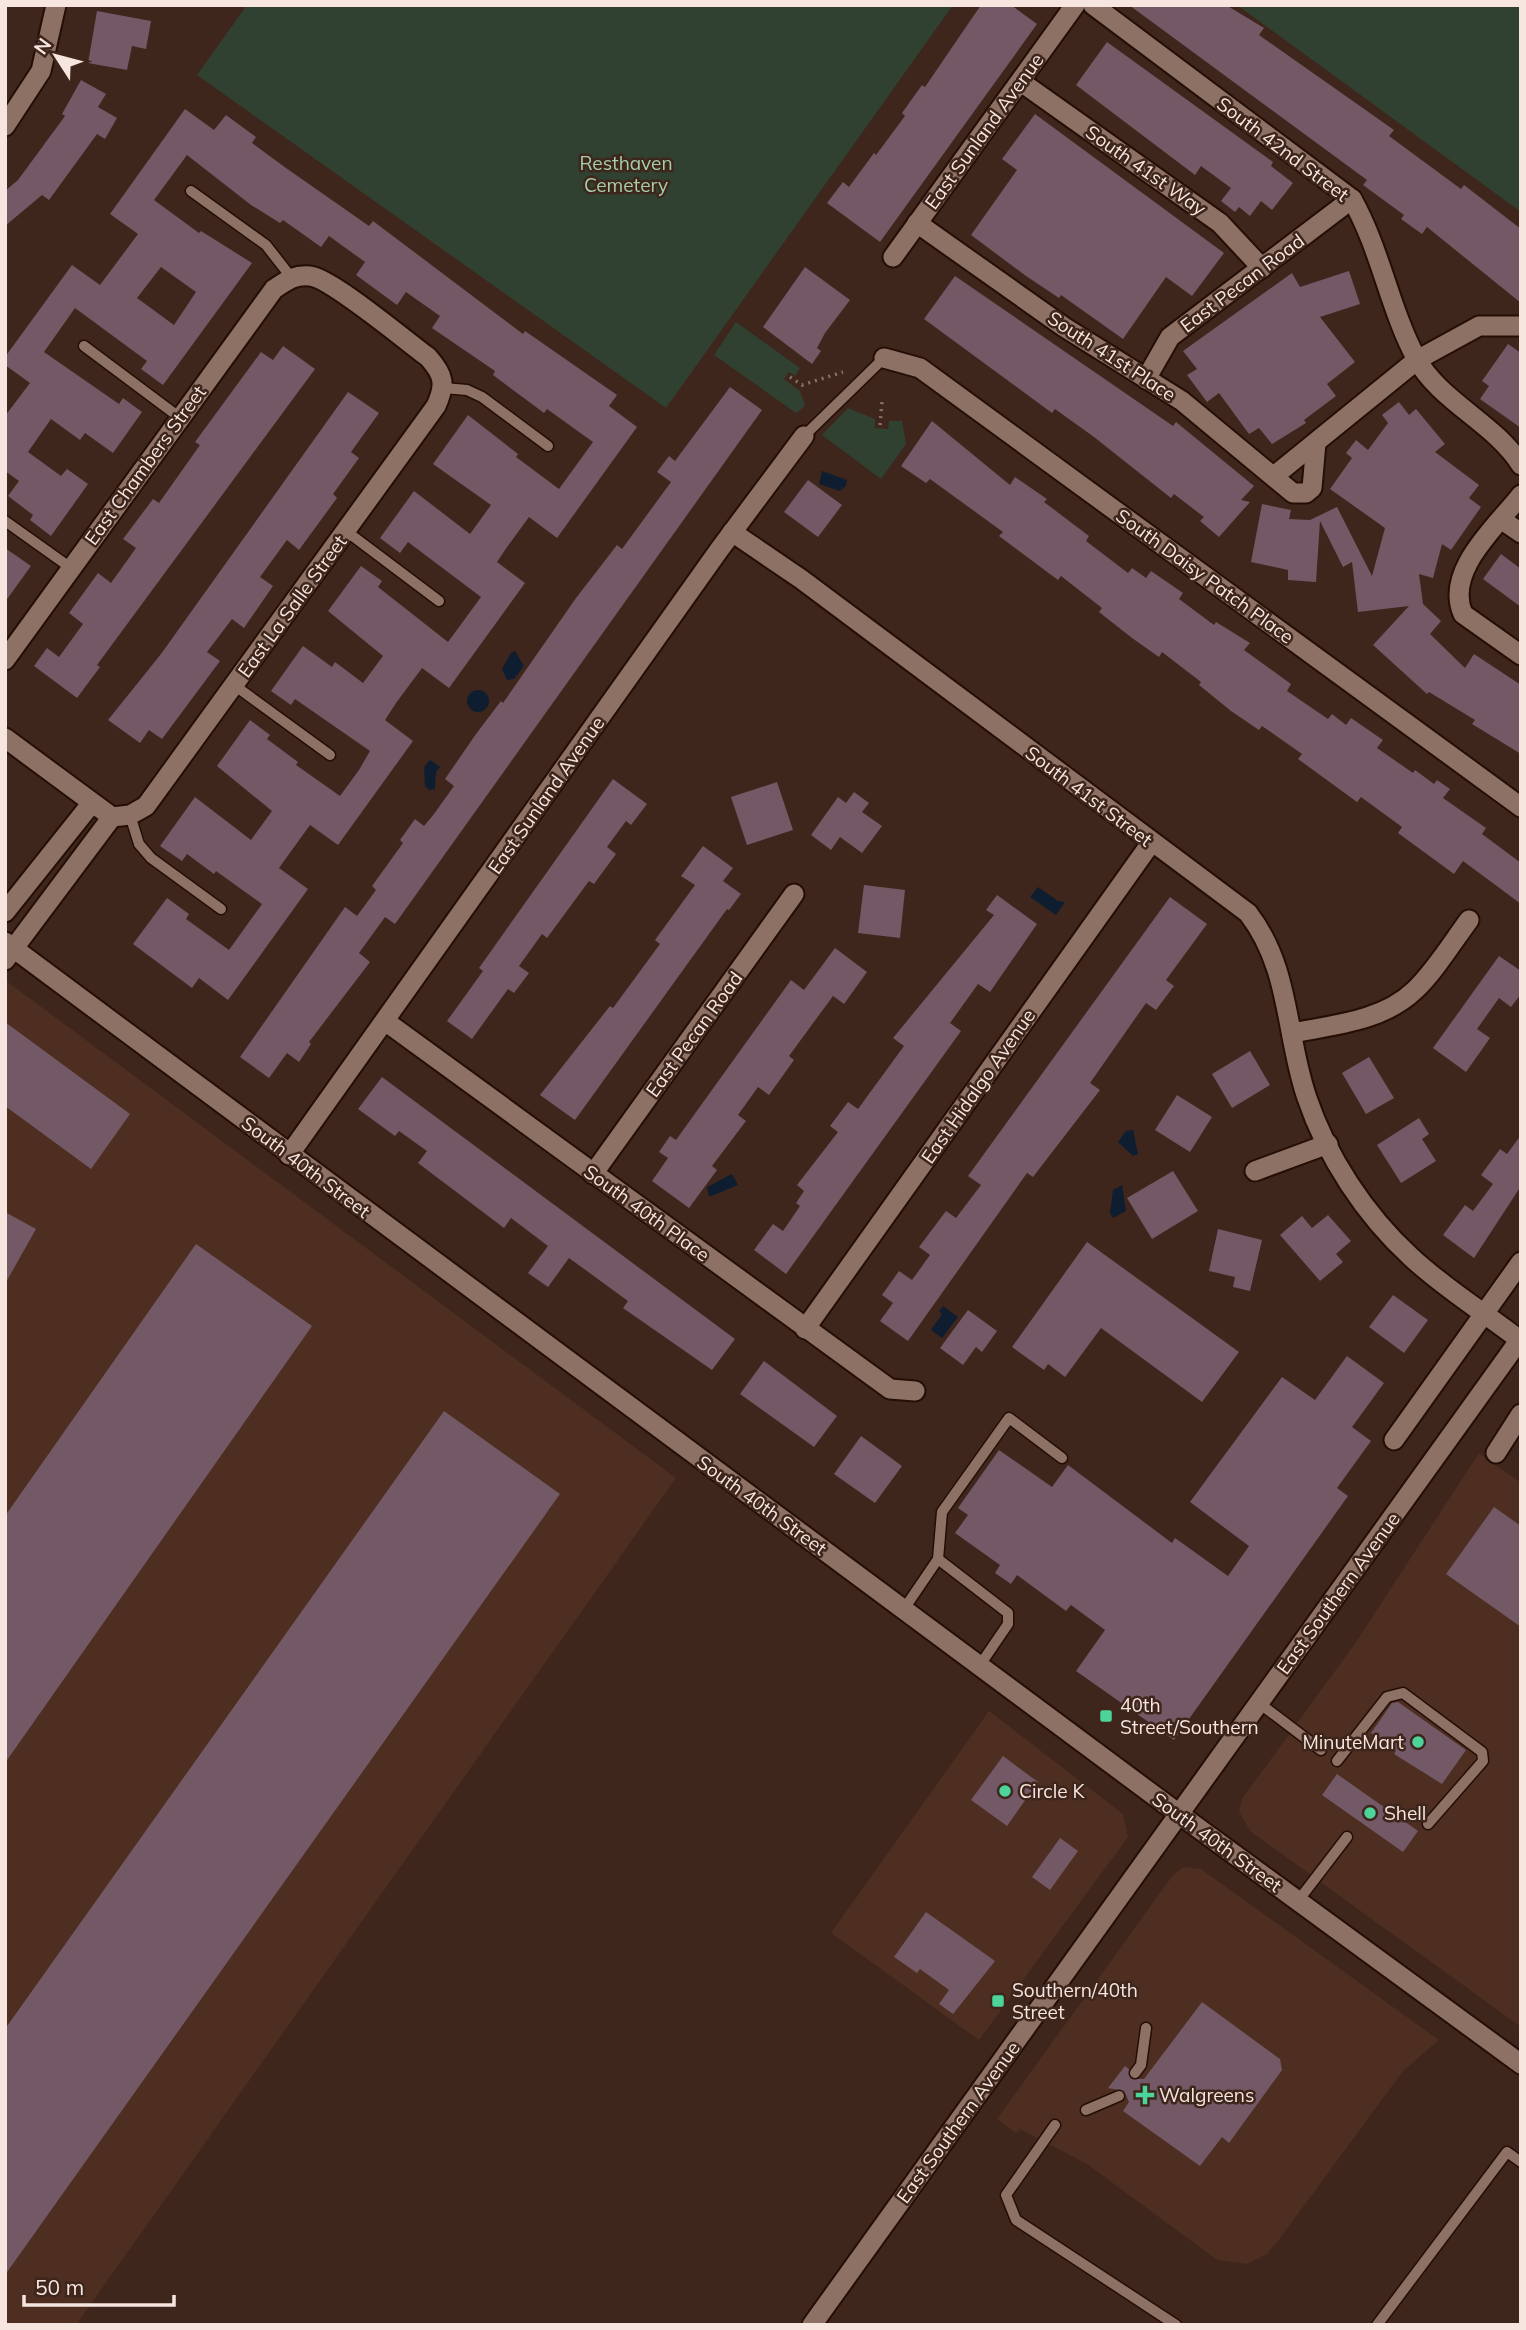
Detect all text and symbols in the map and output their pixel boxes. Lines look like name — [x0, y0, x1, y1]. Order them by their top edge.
north arrow — [21, 21, 91, 91]
text: N — [28, 33, 56, 59]
street label: East Sunland Avenue — [919, 48, 1049, 214]
street label: South 42nd Street — [1212, 92, 1354, 207]
street label: South 41st Way — [1081, 120, 1211, 220]
park label: Resthaven Cemetery — [579, 151, 673, 197]
street label: East Pecan Road — [1175, 229, 1309, 337]
street label: South 41st Place — [1043, 306, 1181, 406]
street label: East Chambers Street — [79, 380, 211, 549]
street label: South Daisy Patch Place — [1111, 503, 1299, 649]
street label: East La Salle Street — [232, 530, 352, 682]
street label: East Sunland Avenue — [483, 712, 609, 878]
street label: South 41st Street — [1021, 740, 1157, 852]
street label: East Pecan Road — [640, 967, 748, 1101]
street label: East Hidalgo Avenue — [916, 1004, 1040, 1168]
street label: South 40th Street — [237, 1111, 375, 1223]
street label: South 40th Place — [579, 1159, 715, 1267]
street label: South 40th Street — [692, 1450, 832, 1560]
street label: East Southern Avenue — [1271, 1507, 1405, 1679]
place label: 40th Street/Southern — [1120, 1693, 1259, 1739]
marker: 40th Street/Southern — [1098, 1708, 1114, 1724]
place label: MinuteMart — [1302, 1730, 1404, 1754]
marker: MinuteMart — [1410, 1734, 1426, 1750]
place label: Circle K — [1019, 1779, 1086, 1803]
marker: Circle K — [997, 1783, 1013, 1799]
street label: South 40th Street — [1147, 1787, 1287, 1897]
place label: Shell — [1384, 1801, 1426, 1825]
marker: Shell — [1362, 1805, 1378, 1821]
place label: Southern/40th Street — [1012, 1978, 1138, 2024]
marker: Southern/40th Street — [990, 1993, 1006, 2009]
street label: East Southern Avenue — [891, 2036, 1025, 2208]
place label: Walgreens — [1159, 2083, 1254, 2107]
marker: Walgreens — [1137, 2087, 1153, 2103]
scale bar — [24, 2264, 175, 2308]
text: 50 m — [35, 2274, 84, 2300]

